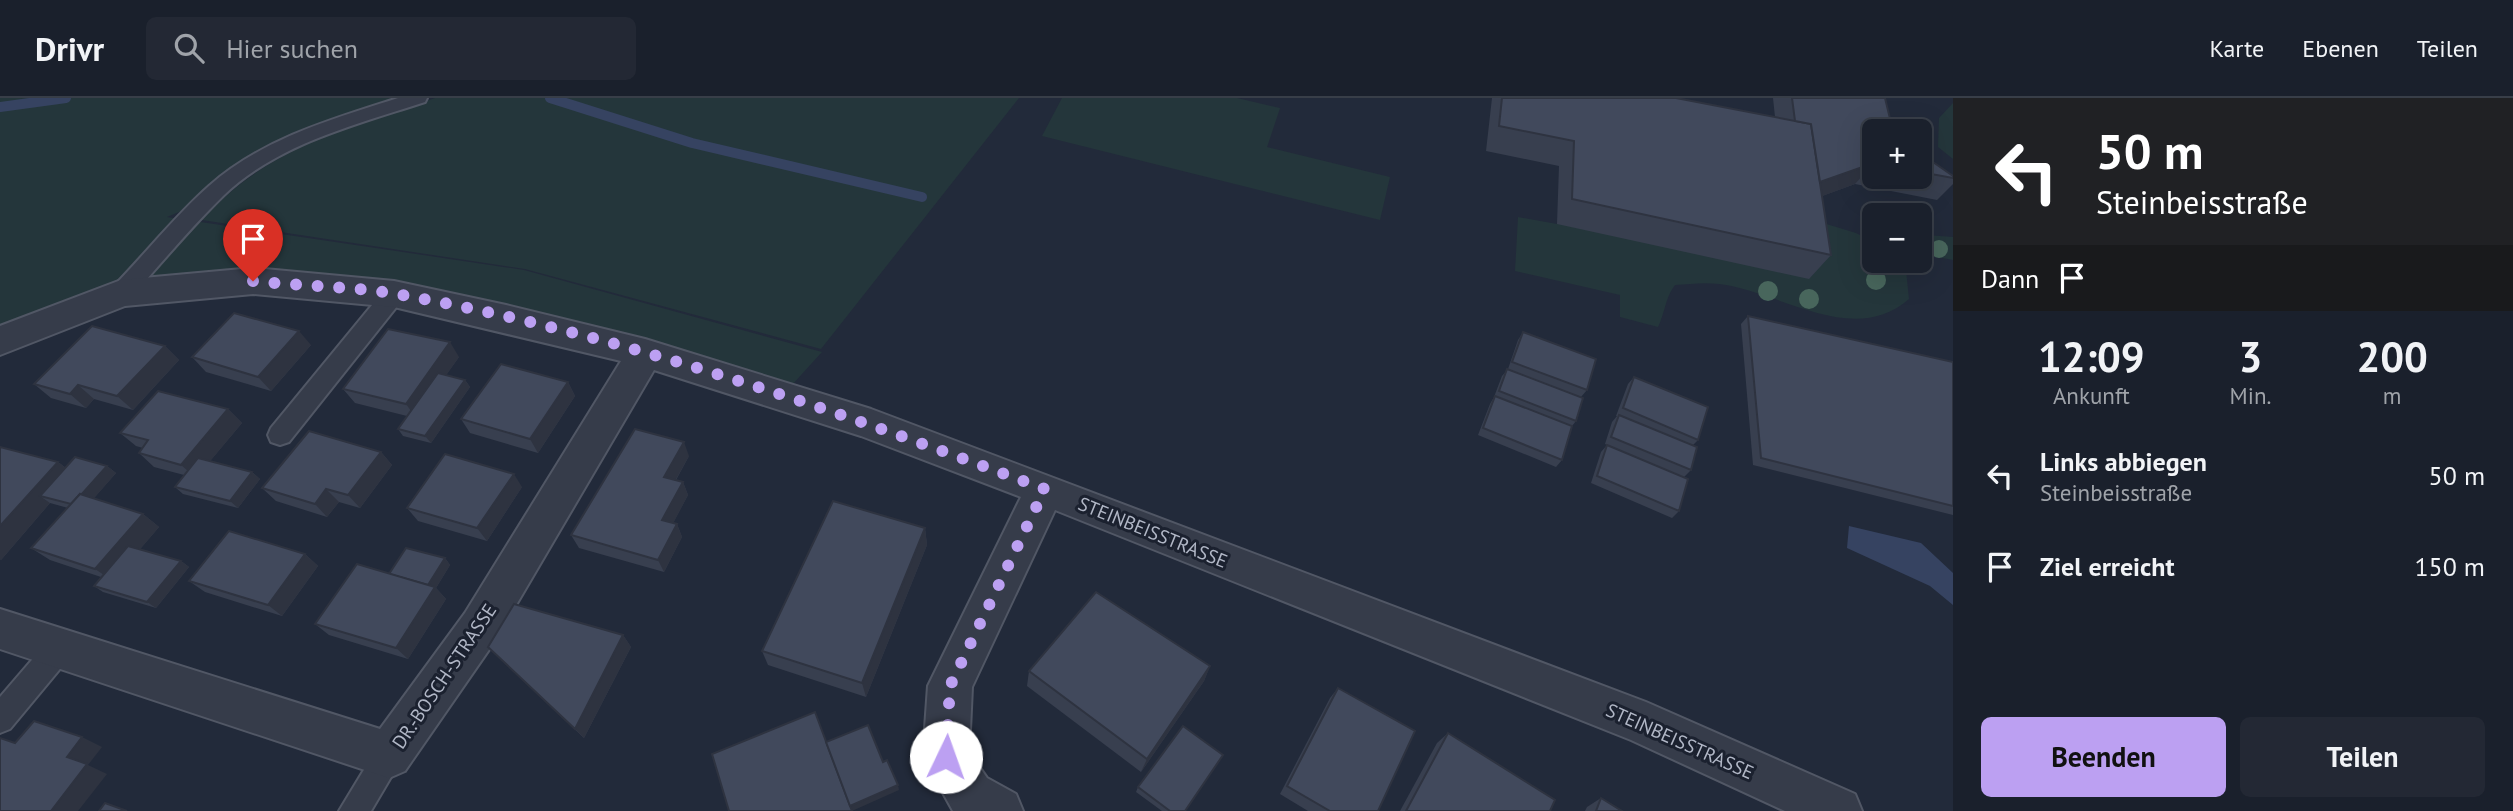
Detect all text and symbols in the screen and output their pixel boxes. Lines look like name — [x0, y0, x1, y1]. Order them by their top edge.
search box — [146, 17, 636, 80]
text: Drivr — [35, 27, 104, 70]
icon: search — [170, 29, 208, 67]
text: Hier suchen — [226, 32, 358, 65]
text: Karte — [2210, 33, 2264, 64]
text: Ebenen — [2302, 33, 2379, 64]
text: Teilen — [2417, 33, 2478, 64]
map controls — [1862, 119, 1932, 273]
button: + — [1862, 119, 1932, 189]
text: 50 m — [2096, 119, 2203, 183]
icon: left — [1981, 126, 2072, 217]
text: Steinbeisstraße — [2096, 181, 2308, 223]
button: − — [1862, 203, 1932, 273]
pin — [223, 209, 283, 281]
icon: arrive — [234, 220, 272, 258]
icon: arrive — [2053, 259, 2091, 297]
text: Dann — [1981, 262, 2039, 295]
text: 12:09 — [2038, 329, 2145, 384]
text: 3 — [2239, 329, 2262, 384]
text: 200 — [2356, 329, 2428, 384]
text: Ankunft — [2053, 381, 2130, 410]
text: Min. — [2230, 381, 2271, 410]
text: m — [2383, 381, 2402, 410]
text: Links abbiegen — [2040, 445, 2207, 478]
icon: left — [1981, 457, 2019, 495]
text: 50 m — [2429, 459, 2485, 492]
text: Steinbeisstraße — [2040, 478, 2192, 507]
street label: STEINBEISSTRASSE — [1075, 491, 1231, 573]
icon: arrive — [1981, 548, 2019, 586]
text: Ziel erreicht — [2040, 550, 2175, 583]
text: 150 m — [2414, 550, 2485, 583]
street label: DR.-BOSCH-STRASSE — [387, 599, 501, 753]
street label: STEINBEISSTRASSE — [1603, 698, 1757, 784]
button: Beenden — [1981, 717, 2226, 797]
button: Teilen — [2240, 717, 2485, 797]
position arrow — [909, 720, 983, 794]

